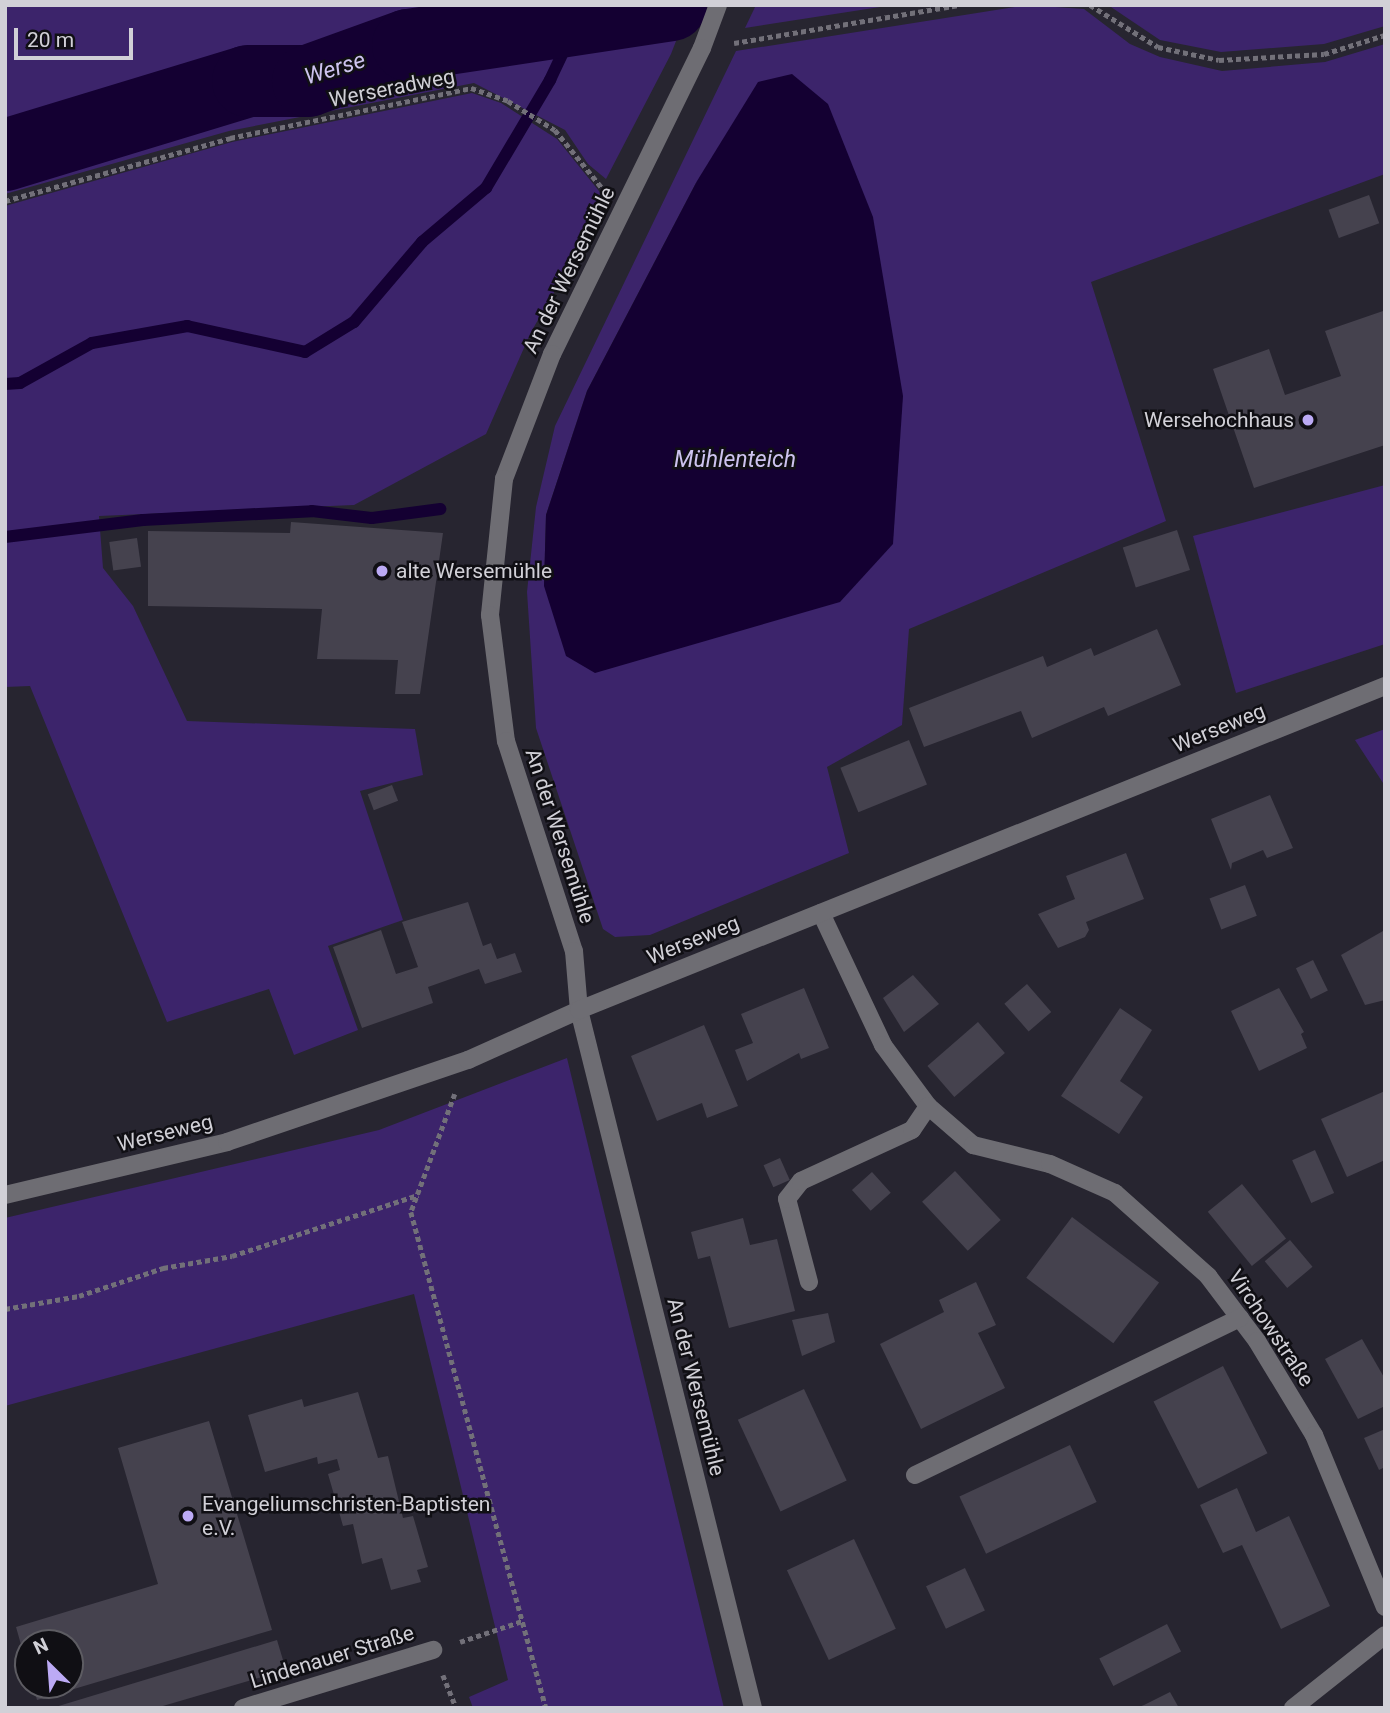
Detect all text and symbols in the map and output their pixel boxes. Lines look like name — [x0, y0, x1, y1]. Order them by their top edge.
scale bar — [18, 14, 136, 58]
text: 20 m — [27, 28, 74, 52]
water label: Werse — [301, 47, 369, 91]
street label: Werseradweg — [327, 63, 457, 113]
street label: An der Wersemühle — [518, 183, 620, 357]
place label: Wersehochhaus — [1144, 407, 1294, 433]
marker: Wersehochhaus — [1300, 412, 1316, 428]
water label: Mühlenteich — [674, 446, 796, 474]
place label: alte Wersemühle — [396, 558, 552, 584]
marker: alte Wersemühle — [374, 563, 390, 579]
street label: Werseweg — [1169, 698, 1269, 758]
street label: An der Wersemühle — [520, 745, 600, 927]
street label: Werseweg — [643, 910, 743, 970]
street label: Werseweg — [115, 1109, 215, 1157]
street label: Virchowstraße — [1223, 1265, 1319, 1391]
street label: An der Wersemühle — [662, 1296, 730, 1478]
place label: Evangeliumschristen-Baptisten e.V. — [202, 1491, 490, 1541]
marker: Evangeliumschristen-Baptisten e.V. — [180, 1508, 196, 1524]
street label: Lindenauer Straße — [247, 1620, 417, 1694]
north arrow — [14, 1629, 84, 1699]
text: N — [30, 1633, 52, 1660]

